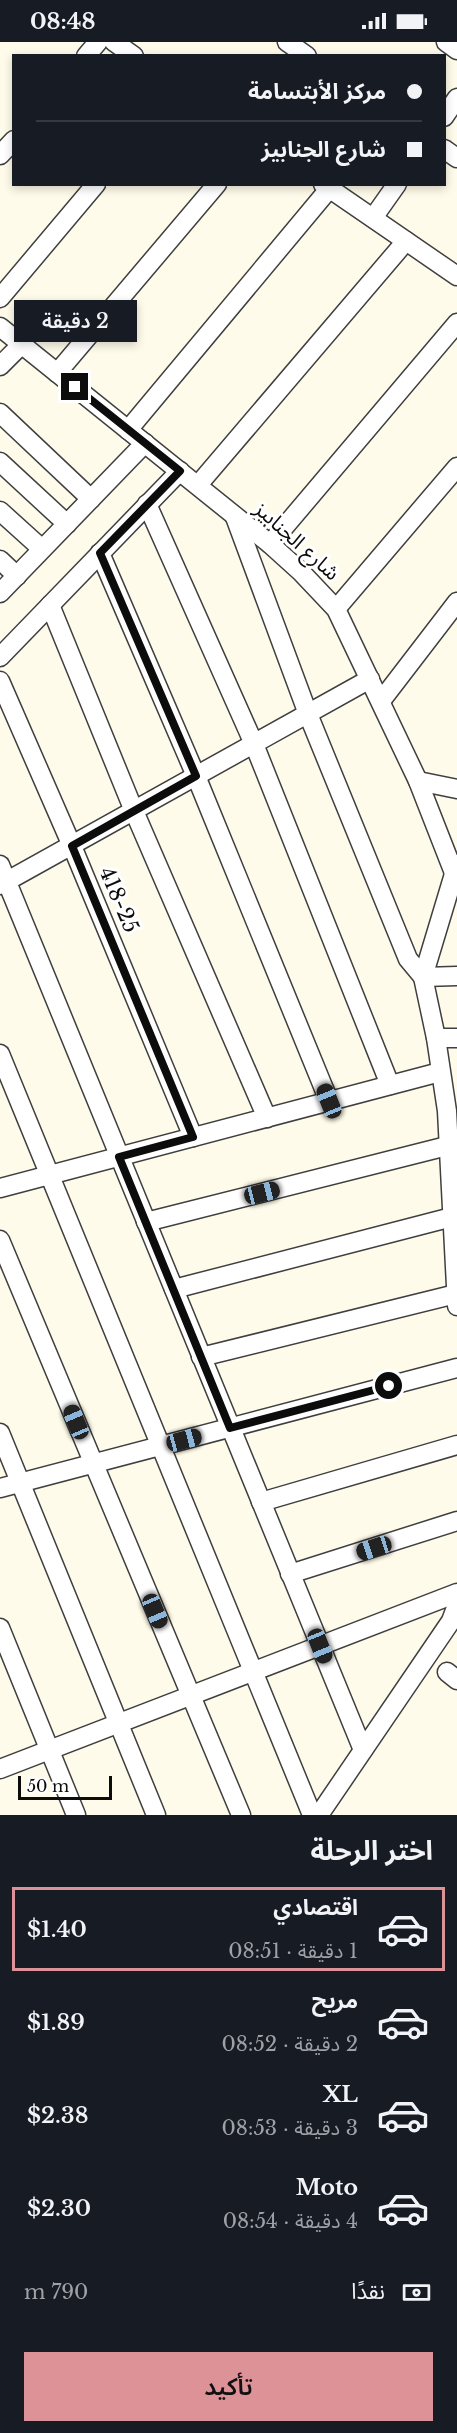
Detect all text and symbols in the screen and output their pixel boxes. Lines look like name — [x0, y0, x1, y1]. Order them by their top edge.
text: 08:48 — [30, 8, 95, 35]
text: مركز الأبتسامة — [248, 78, 386, 105]
text: شارع الجنابيز — [261, 136, 386, 163]
callout: 2 دقيقة — [14, 300, 136, 342]
text: 2 دقيقة — [42, 309, 109, 333]
route end — [61, 373, 88, 400]
street label: شارع الجنابيز — [247, 495, 345, 588]
street label: 418-25 — [94, 863, 144, 937]
car — [314, 1081, 344, 1121]
car — [242, 1180, 282, 1206]
route start — [375, 1372, 402, 1399]
car — [61, 1402, 91, 1442]
car — [164, 1427, 204, 1453]
car — [354, 1534, 394, 1562]
car — [140, 1591, 170, 1631]
car — [305, 1626, 335, 1666]
scale bar — [18, 1773, 112, 1800]
text: 50 m — [27, 1776, 69, 1796]
text: اختر الرحلة — [311, 1834, 433, 1867]
text: اقتصادي — [273, 1894, 358, 1921]
icon: car — [376, 1902, 430, 1956]
text: $1.40 — [27, 1916, 87, 1943]
text: 1 دقيقة · 08:51 — [228, 1939, 358, 1963]
text: مريح — [312, 1987, 358, 2014]
icon: car — [376, 1995, 430, 2049]
text: $1.89 — [27, 2009, 85, 2036]
text: 2 دقيقة · 08:52 — [221, 2032, 358, 2056]
text: XL — [323, 2081, 358, 2108]
icon: car — [376, 2088, 430, 2142]
text: $2.38 — [27, 2102, 89, 2129]
text: 3 دقيقة · 08:53 — [221, 2116, 358, 2140]
text: Moto — [296, 2174, 358, 2201]
icon: car — [376, 2181, 430, 2235]
text: $2.30 — [27, 2195, 91, 2222]
text: 4 دقيقة · 08:54 — [223, 2209, 358, 2233]
icon: cash — [400, 2276, 433, 2309]
text: نقدًا — [351, 2278, 385, 2305]
text: 790 m — [24, 2280, 88, 2304]
button: تأكيد — [24, 2352, 433, 2421]

